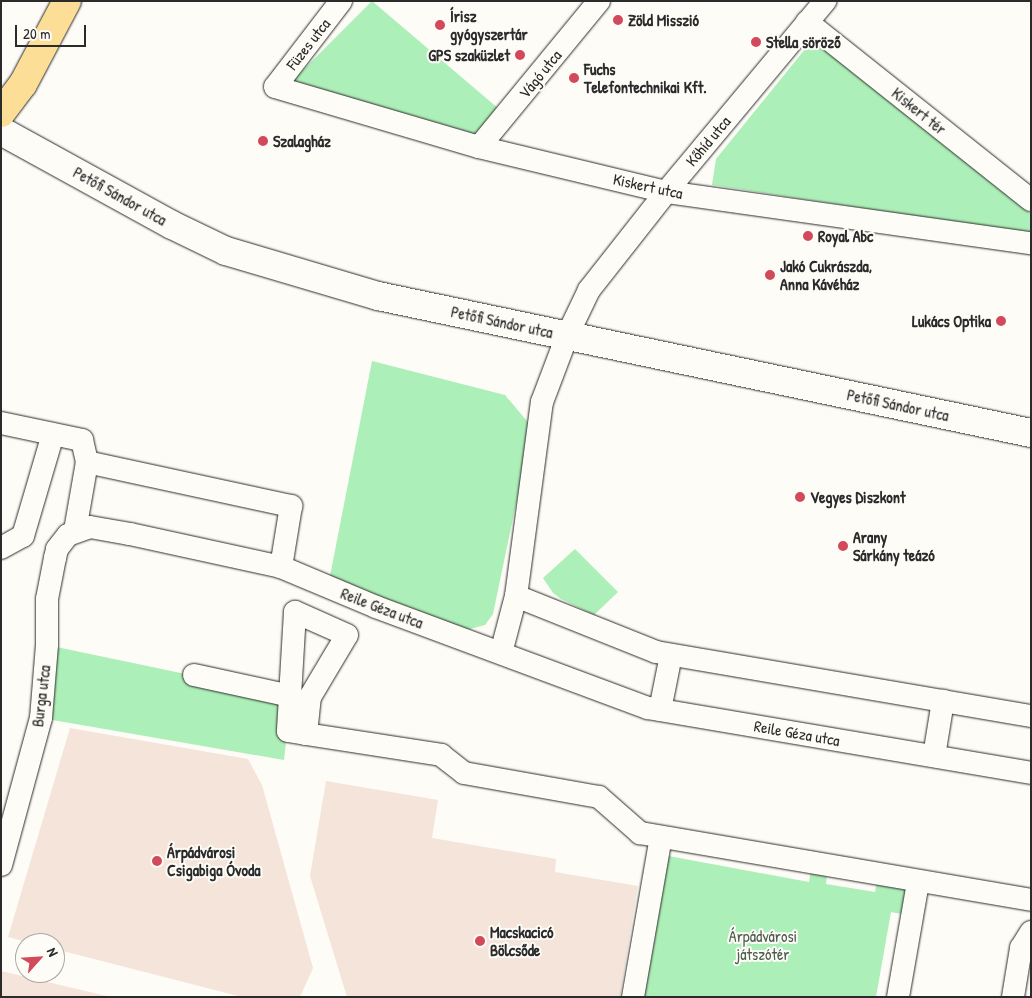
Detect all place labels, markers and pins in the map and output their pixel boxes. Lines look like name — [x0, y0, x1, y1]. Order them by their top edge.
place label: Írisz gyógyszertár — [450, 6, 528, 44]
place label: Zöld Misszió — [628, 10, 699, 30]
marker: Zöld Misszió — [612, 14, 624, 26]
marker: Írisz gyógyszertár — [434, 19, 446, 31]
place label: Stella söröző — [766, 32, 841, 52]
marker: Stella söröző — [750, 36, 762, 48]
place label: GPS szaküzlet — [428, 45, 510, 65]
marker: GPS szaküzlet — [514, 49, 526, 61]
place label: Fuchs Telefontechnikai Kft. — [584, 59, 707, 97]
marker: Fuchs Telefontechnikai Kft. — [568, 72, 580, 84]
place label: Szalagház — [273, 131, 331, 151]
marker: Szalagház — [257, 135, 269, 147]
place label: Royal Abc — [818, 226, 873, 246]
marker: Royal Abc — [802, 230, 814, 242]
place label: Jakó Cukrászda, Anna Kávéház — [780, 256, 872, 294]
marker: Jakó Cukrászda, Anna Kávéház — [764, 269, 776, 281]
place label: Lukács Optika — [912, 311, 991, 331]
marker: Lukács Optika — [995, 315, 1007, 327]
place label: Vegyes Diszkont — [810, 487, 905, 507]
marker: Vegyes Diszkont — [794, 491, 806, 503]
place label: Arany Sárkány teázó — [853, 527, 935, 565]
marker: Arany Sárkány teázó — [837, 540, 849, 552]
place label: Árpádvárosi Csigabiga Óvoda — [167, 842, 260, 880]
marker: Árpádvárosi Csigabiga Óvoda — [151, 855, 163, 867]
place label: Macskacicó Bölcsőde — [490, 922, 554, 960]
marker: Macskacicó Bölcsőde — [474, 935, 486, 947]

